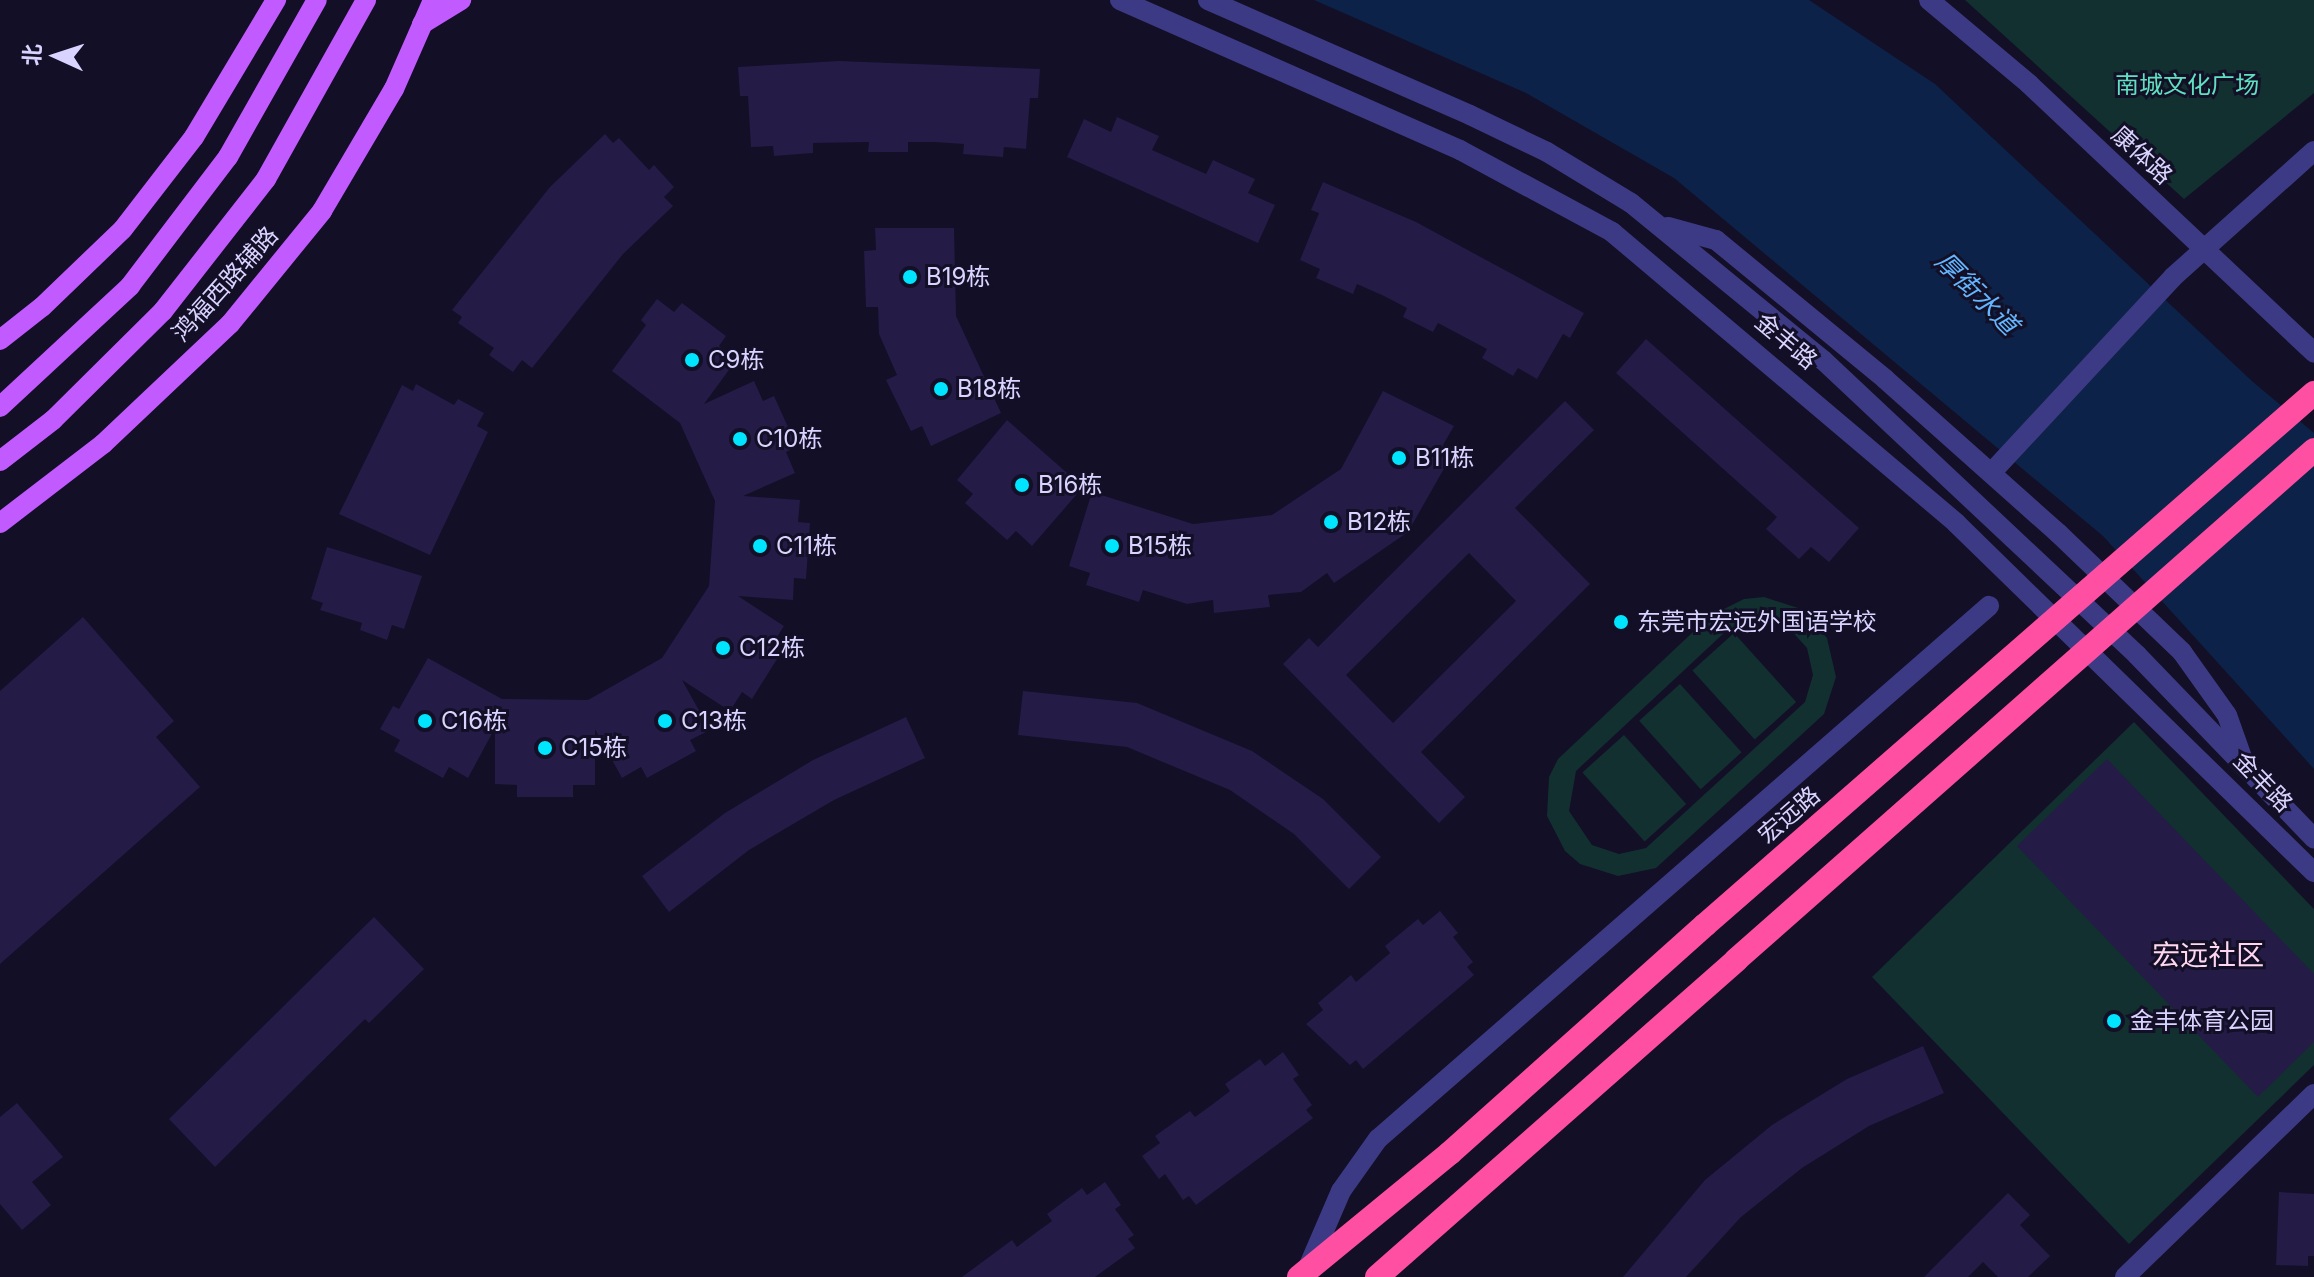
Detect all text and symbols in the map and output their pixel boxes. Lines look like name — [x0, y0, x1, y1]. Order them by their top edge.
north arrow — [16, 16, 96, 96]
text: 北 — [18, 43, 46, 66]
park label: 南城文化广场 — [2115, 71, 2259, 99]
street label: 康体路 — [2106, 120, 2178, 190]
street label: 鸿福西路辅路 — [166, 221, 284, 347]
water label: 厚街水道 — [1929, 245, 2025, 341]
place label: B19栋 — [926, 263, 990, 291]
marker: B19栋 — [901, 268, 919, 286]
street label: 金丰路 — [1749, 307, 1823, 375]
place label: C9栋 — [708, 346, 764, 374]
marker: C9栋 — [683, 351, 701, 369]
place label: B18栋 — [957, 375, 1021, 403]
marker: B18栋 — [932, 380, 950, 398]
place label: C10栋 — [756, 425, 822, 453]
marker: C10栋 — [731, 430, 749, 448]
place label: B11栋 — [1415, 444, 1474, 472]
marker: B11栋 — [1390, 449, 1408, 467]
place label: B16栋 — [1038, 471, 1102, 499]
marker: B16栋 — [1013, 476, 1031, 494]
place label: B12栋 — [1347, 508, 1411, 536]
marker: B12栋 — [1322, 513, 1340, 531]
place label: C11栋 — [776, 532, 837, 560]
place label: B15栋 — [1128, 532, 1192, 560]
marker: C11栋 — [751, 537, 769, 555]
marker: B15栋 — [1103, 537, 1121, 555]
place label: 东莞市宏远外国语学校 — [1637, 608, 1877, 636]
marker: 东莞市宏远外国语学校 — [1612, 613, 1630, 631]
place label: C12栋 — [739, 634, 805, 662]
marker: C12栋 — [714, 639, 732, 657]
place label: C16栋 — [441, 707, 507, 735]
place label: C13栋 — [681, 707, 747, 735]
marker: C16栋 — [416, 712, 434, 730]
marker: C13栋 — [656, 712, 674, 730]
place label: C15栋 — [561, 734, 627, 762]
marker: C15栋 — [536, 739, 554, 757]
street label: 金丰路 — [2228, 746, 2298, 818]
street label: 宏远路 — [1752, 781, 1826, 849]
district label: 宏远社区 — [2152, 938, 2264, 972]
place label: 金丰体育公园 — [2130, 1007, 2274, 1035]
marker: 金丰体育公园 — [2105, 1012, 2123, 1030]

